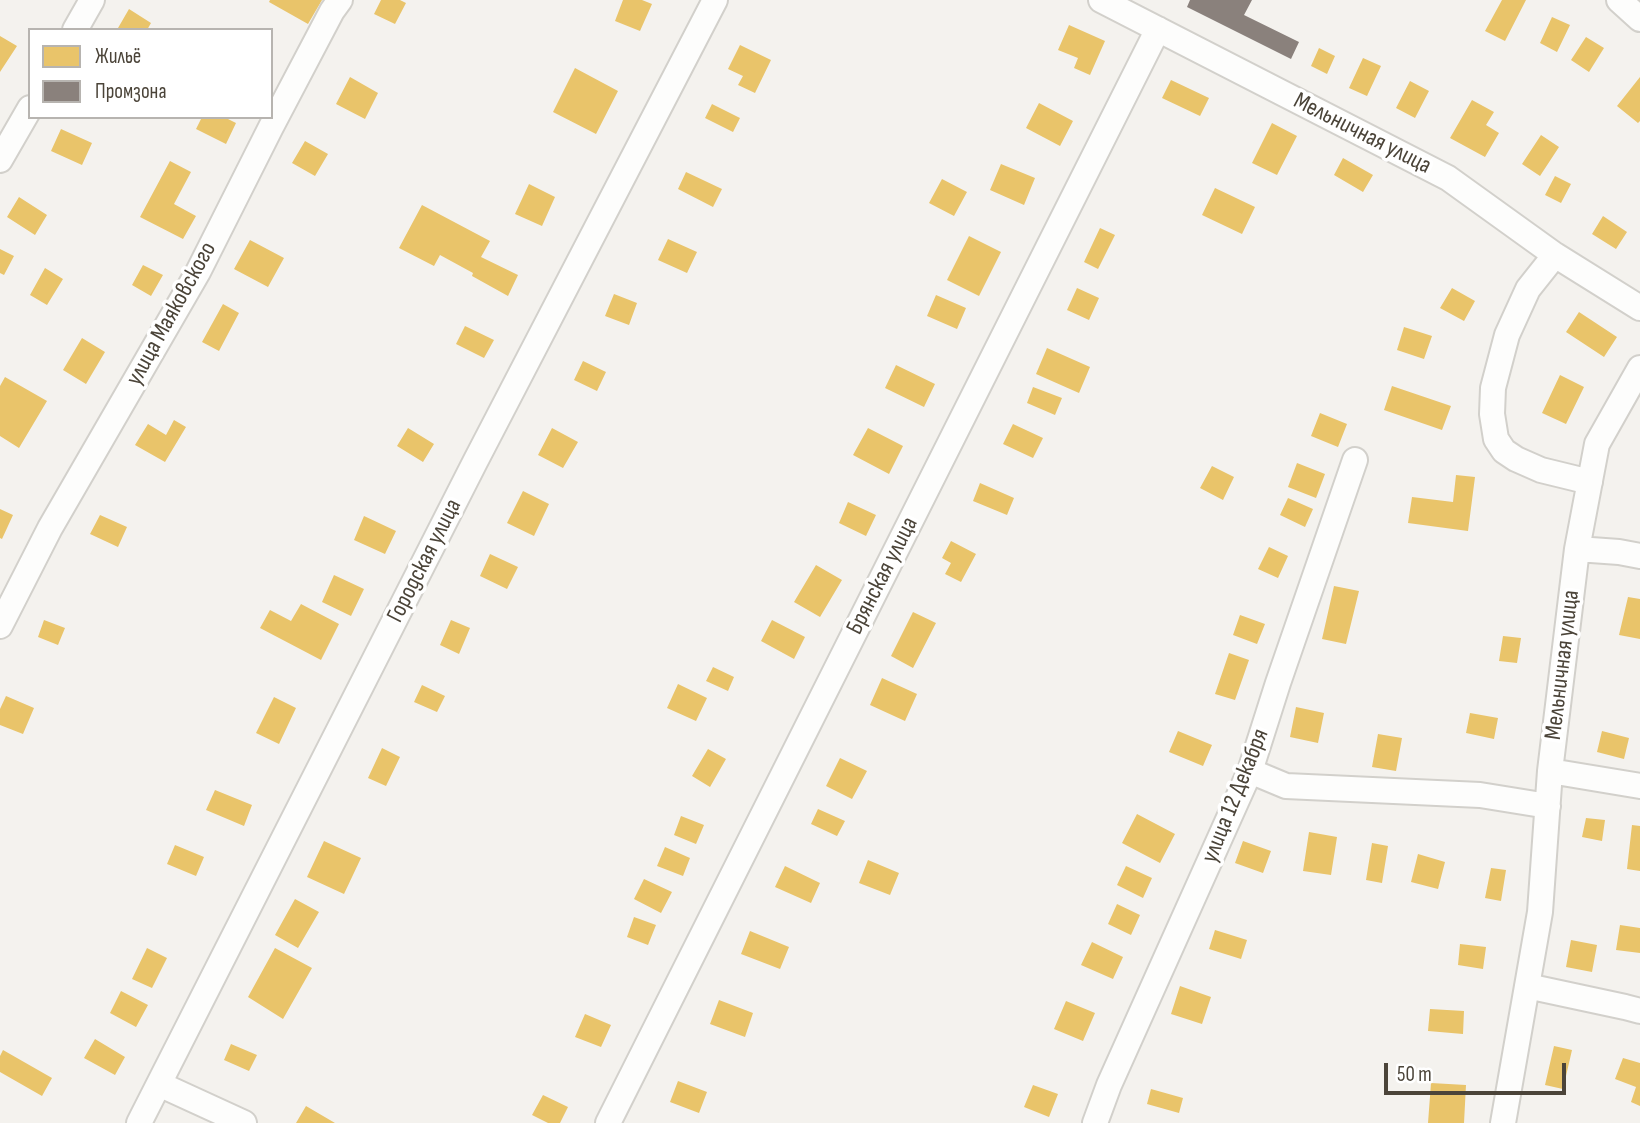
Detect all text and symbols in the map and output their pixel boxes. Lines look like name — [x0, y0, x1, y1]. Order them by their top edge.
legend — [28, 28, 273, 119]
text: Жильё — [95, 44, 141, 69]
text: Промзона — [95, 79, 166, 104]
street label: Мельничная улица — [1288, 87, 1436, 181]
street label: улица Маяковского — [121, 237, 223, 391]
street label: Городская улица — [382, 494, 468, 628]
street label: Брянская улица — [841, 513, 925, 639]
street label: Мельничная улица — [1540, 588, 1586, 742]
street label: улица 12 Декабря — [1196, 725, 1276, 867]
scale bar — [1388, 1050, 1570, 1094]
text: 50 m — [1397, 1062, 1432, 1087]

